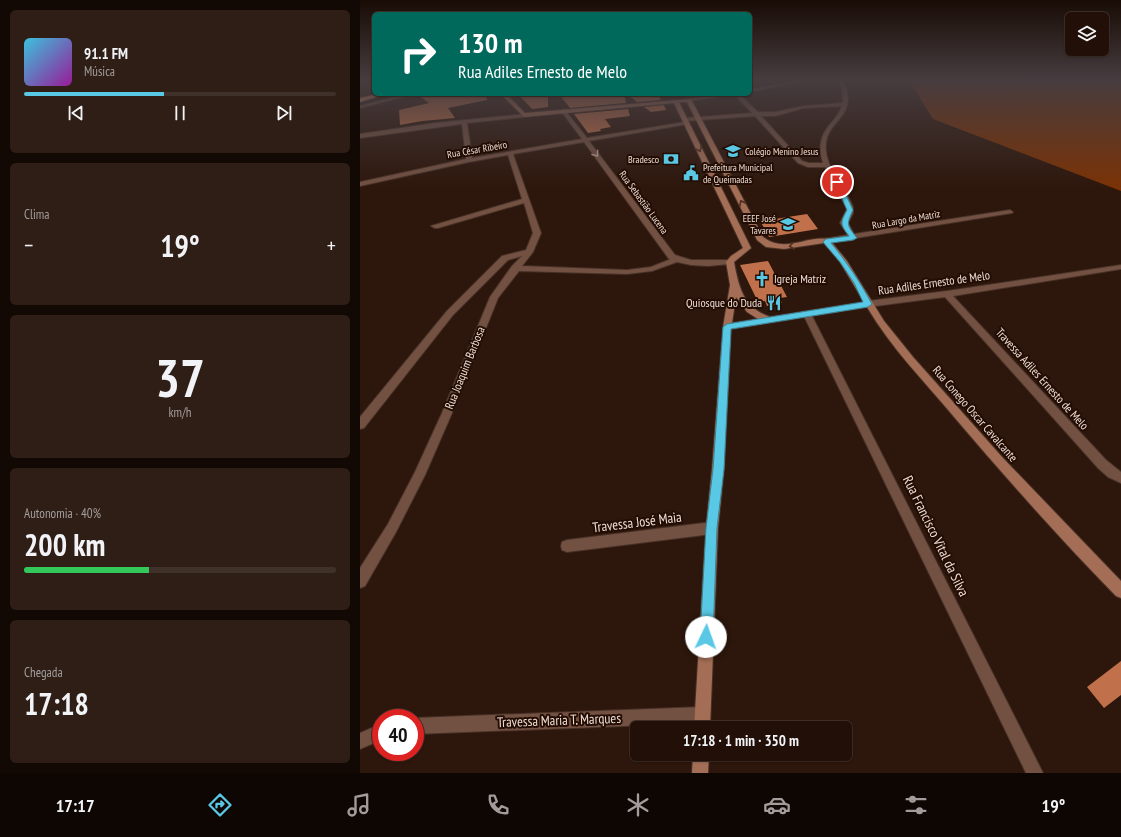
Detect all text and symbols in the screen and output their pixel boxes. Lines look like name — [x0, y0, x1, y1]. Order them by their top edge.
map controls — [1065, 12, 1109, 56]
button: layers — [1065, 12, 1109, 56]
text: 130 m — [458, 24, 522, 61]
icon: right — [392, 28, 444, 80]
text: 91.1 FM — [84, 44, 128, 63]
text: Rua Adiles Ernesto de Melo — [458, 60, 627, 83]
text: Música — [84, 63, 115, 80]
icon: previous — [65, 102, 87, 124]
icon: pause — [169, 102, 191, 124]
icon: next — [273, 102, 295, 124]
street label: Rua César Ribeiro — [446, 138, 508, 161]
school or university icon: Colégio Menino Jesus — [724, 142, 742, 160]
one-way arrow — [694, 145, 702, 153]
place label: Colégio Menino Jesus — [745, 145, 819, 158]
one-way arrow — [591, 149, 598, 156]
bank icon: Bradesco — [662, 150, 680, 168]
place label: Bradesco — [628, 153, 659, 166]
place label: Prefeitura Municipal de Queimadas — [703, 161, 773, 186]
public building icon: Prefeitura Municipal de Queimadas — [682, 164, 700, 182]
pin — [820, 165, 854, 199]
street label: Rua Sebastião Lucena — [616, 168, 671, 236]
icon: arrive — [826, 171, 848, 193]
one-way arrow — [739, 200, 747, 207]
text: Clima — [24, 206, 49, 223]
street label: Rua Largo da Matriz — [871, 207, 942, 232]
place label: EEEF José Tavares — [743, 212, 777, 237]
school or university icon: EEEF José Tavares — [779, 215, 797, 233]
text: 19° — [160, 226, 200, 265]
text: − — [24, 231, 33, 259]
text: + — [327, 231, 336, 259]
one-way arrow — [789, 241, 795, 250]
street label: Rua Adiles Ernesto de Melo — [877, 267, 991, 298]
church icon: Igreja Matriz — [753, 270, 771, 288]
place label: Igreja Matriz — [774, 271, 826, 286]
restaurant icon: Quiosque do Duda — [765, 294, 783, 312]
place label: Quiosque do Duda — [686, 295, 762, 310]
street label: Rua Joaquim Barbosa — [441, 324, 488, 411]
street label: Travessa Adiles Ernesto de Melo — [993, 325, 1092, 433]
text: 37 — [155, 344, 205, 411]
street label: Rua Conego Oscar Cavalcante — [930, 363, 1021, 465]
text: km/h — [168, 404, 192, 421]
street label: Rua Francisco Vital da Silva — [899, 473, 973, 599]
text: Autonomia · 40% — [24, 505, 101, 522]
street label: Travessa José Maia — [591, 508, 683, 536]
text: 200 km — [24, 525, 105, 564]
position arrow — [685, 616, 727, 658]
text: Chegada — [24, 664, 63, 681]
text: 17:18 — [24, 684, 89, 723]
speed limit sign: 40 — [372, 709, 424, 761]
street label: Travessa Maria T. Marques — [497, 709, 622, 731]
text: 17:18 · 1 min · 350 m — [683, 731, 799, 750]
icon: directions — [206, 791, 234, 819]
icon: music — [345, 791, 373, 819]
icon: phone — [484, 791, 512, 819]
icon: climate — [624, 791, 652, 819]
icon: car — [763, 791, 791, 819]
icon: filters — [902, 791, 930, 819]
text: 17:17 — [56, 794, 95, 817]
text: 19° — [1042, 794, 1065, 817]

